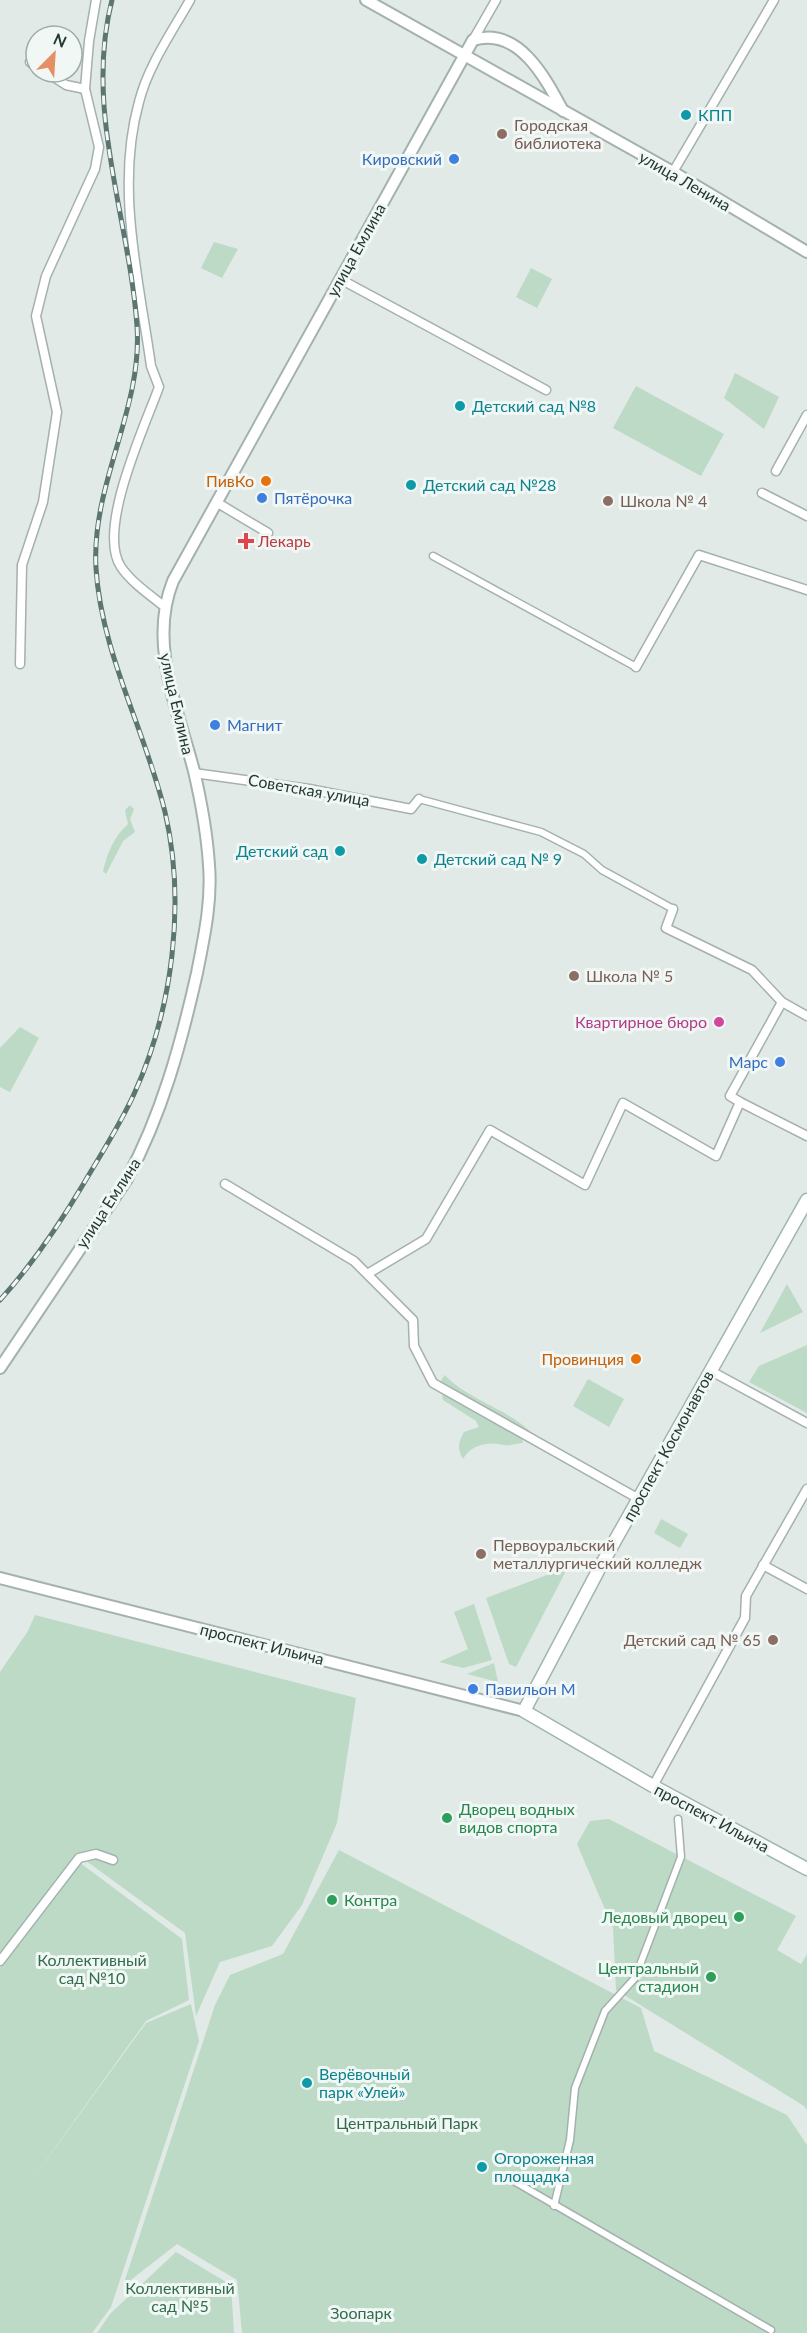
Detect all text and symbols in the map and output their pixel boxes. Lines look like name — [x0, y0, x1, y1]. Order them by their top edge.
north arrow — [24, 24, 84, 84]
text: N — [51, 29, 70, 51]
place label: КПП — [698, 105, 732, 124]
marker: КПП — [679, 108, 693, 122]
place label: Городская библиотека — [514, 115, 601, 152]
marker: Городская библиотека — [495, 127, 509, 141]
street label: улица Ленина — [636, 147, 735, 214]
place label: Кировский — [362, 149, 442, 168]
marker: Кировский — [447, 152, 461, 166]
street label: улица Емлина — [322, 200, 389, 300]
place label: Детский сад №8 — [472, 396, 596, 415]
marker: Детский сад №8 — [453, 399, 467, 413]
place label: ПивКо — [206, 471, 254, 490]
marker: ПивКо — [259, 474, 273, 488]
place label: Детский сад №28 — [423, 475, 556, 494]
marker: Детский сад №28 — [404, 478, 418, 492]
place label: Пятёрочка — [274, 488, 352, 507]
marker: Пятёрочка — [255, 491, 269, 505]
place label: Школа № 4 — [620, 491, 707, 510]
marker: Школа № 4 — [601, 494, 615, 508]
place label: Лекарь — [257, 531, 311, 550]
marker: Лекарь — [239, 534, 253, 548]
street label: улица Емлина — [157, 651, 198, 757]
place label: Магнит — [227, 715, 283, 734]
marker: Магнит — [208, 718, 222, 732]
street label: Советская улица — [247, 769, 371, 810]
place label: Детский сад — [236, 841, 328, 860]
marker: Детский сад — [333, 844, 347, 858]
place label: Детский сад № 9 — [434, 849, 562, 868]
marker: Детский сад № 9 — [415, 852, 429, 866]
place label: Школа № 5 — [586, 966, 673, 985]
marker: Школа № 5 — [567, 969, 581, 983]
place label: Квартирное бюро — [575, 1012, 707, 1031]
marker: Квартирное бюро — [712, 1015, 726, 1029]
place label: Марс — [729, 1052, 768, 1071]
marker: Марс — [773, 1055, 787, 1069]
street label: улица Емлина — [71, 1154, 144, 1251]
place label: Провинция — [541, 1349, 624, 1368]
marker: Провинция — [629, 1352, 643, 1366]
street label: проспект Космонавтов — [618, 1367, 717, 1524]
place label: Первоуральский металлургический колледж — [493, 1535, 702, 1572]
marker: Первоуральский металлургический колледж — [474, 1547, 488, 1561]
street label: проспект Ильича — [198, 1619, 326, 1668]
place label: Детский сад № 65 — [624, 1630, 761, 1649]
marker: Детский сад № 65 — [766, 1633, 780, 1647]
place label: Павильон М — [485, 1679, 576, 1698]
marker: Павильон М — [466, 1682, 480, 1696]
street label: проспект Ильича — [652, 1779, 773, 1856]
place label: Дворец водных видов спорта — [459, 1799, 575, 1836]
marker: Дворец водных видов спорта — [440, 1811, 454, 1825]
place label: Контра — [344, 1890, 397, 1909]
marker: Контра — [325, 1893, 339, 1907]
place label: Ледовый дворец — [601, 1907, 727, 1926]
marker: Ледовый дворец — [732, 1910, 746, 1924]
park label: Коллективный сад №10 — [37, 1950, 147, 1987]
place label: Центральный стадион — [598, 1958, 699, 1995]
marker: Центральный стадион — [704, 1970, 718, 1984]
place label: Верёвочный парк «Улей» — [319, 2064, 410, 2101]
marker: Верёвочный парк «Улей» — [300, 2076, 314, 2090]
park label: Центральный Парк — [336, 2113, 479, 2132]
place label: Огороженная площадка — [494, 2148, 594, 2185]
marker: Огороженная площадка — [475, 2160, 489, 2174]
park label: Коллективный сад №5 — [125, 2278, 235, 2315]
park label: Зоопарк — [330, 2303, 392, 2322]

